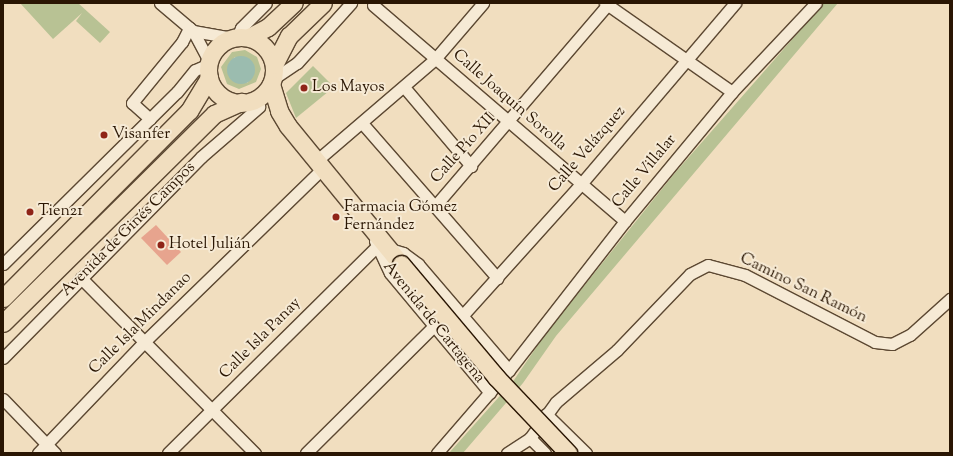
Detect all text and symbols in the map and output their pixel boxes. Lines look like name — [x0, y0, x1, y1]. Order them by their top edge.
street label: Calle Joaquín Sorolla — [448, 46, 570, 156]
place label: Los Mayos — [312, 78, 385, 98]
marker: Los Mayos — [299, 83, 309, 93]
street label: Calle Velázquez — [545, 103, 631, 197]
street label: Calle Pío XII — [428, 110, 500, 188]
place label: Visanfer — [112, 125, 170, 145]
marker: Visanfer — [99, 130, 109, 140]
street label: Calle Villalar — [609, 131, 681, 213]
street label: Avenida de Ginés Campos — [58, 159, 200, 301]
place label: Farmacia Gómez Fernández — [344, 198, 457, 236]
place label: Tien21 — [38, 202, 83, 222]
marker: Tien21 — [25, 207, 35, 217]
marker: Farmacia Gómez Fernández — [331, 212, 341, 222]
place label: Hotel Julián — [169, 235, 251, 255]
marker: Hotel Julián — [156, 240, 166, 250]
street label: Camino San Ramón — [736, 250, 870, 328]
street label: Avenida de Cartagena — [378, 258, 488, 388]
street label: Calle Isla Mindanao — [86, 269, 196, 379]
street label: Calle Isla Panay — [216, 294, 306, 384]

